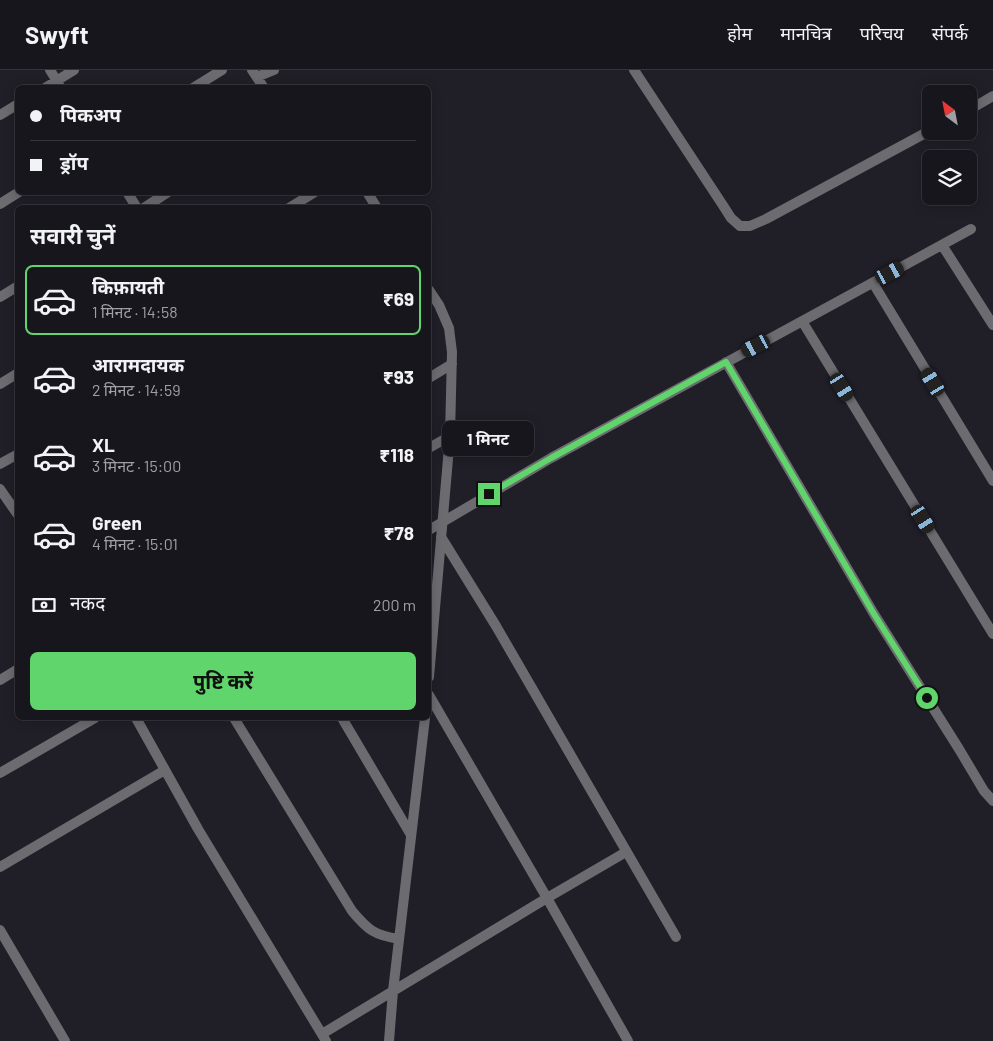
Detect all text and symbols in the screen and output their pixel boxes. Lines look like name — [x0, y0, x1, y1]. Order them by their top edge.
text: Swyft — [25, 20, 89, 49]
text: होम — [727, 22, 752, 44]
text: मानचित्र — [780, 22, 832, 44]
text: परिचय — [860, 22, 904, 44]
text: संपर्क — [932, 22, 968, 44]
north arrow — [922, 85, 978, 140]
map controls — [922, 85, 977, 205]
text: पिकअप — [60, 103, 121, 126]
button: layers — [922, 150, 977, 205]
text: ड्रॉप — [60, 151, 88, 174]
text: सवारी चुनें — [30, 222, 115, 248]
car — [873, 259, 906, 287]
text: किफ़ायती — [92, 275, 164, 298]
icon: car — [32, 278, 77, 323]
text: ₹69 — [383, 287, 414, 310]
text: 1 मिनट · 14:58 — [92, 302, 178, 321]
car — [739, 332, 772, 360]
text: आरामदायक — [92, 353, 184, 376]
icon: car — [32, 356, 77, 401]
text: ₹93 — [383, 365, 414, 388]
car — [918, 365, 947, 399]
car — [827, 370, 856, 404]
text: 2 मिनट · 14:59 — [92, 380, 181, 399]
callout: 1 मिनट — [443, 422, 535, 456]
text: 1 मिनट — [467, 429, 509, 448]
text: XL — [92, 433, 115, 456]
icon: car — [32, 434, 77, 479]
text: ₹118 — [379, 443, 414, 466]
text: 3 मिनट · 15:00 — [92, 456, 181, 475]
route end — [478, 483, 500, 505]
car — [908, 502, 937, 536]
text: Green — [92, 511, 142, 534]
icon: car — [32, 512, 77, 557]
text: ₹78 — [383, 521, 414, 544]
text: 4 मिनट · 15:01 — [92, 534, 178, 553]
icon: cash — [30, 591, 58, 619]
text: नकद — [70, 591, 105, 614]
text: 200 m — [373, 595, 416, 614]
button: पुष्टि करें — [30, 652, 416, 710]
route start — [916, 687, 938, 709]

